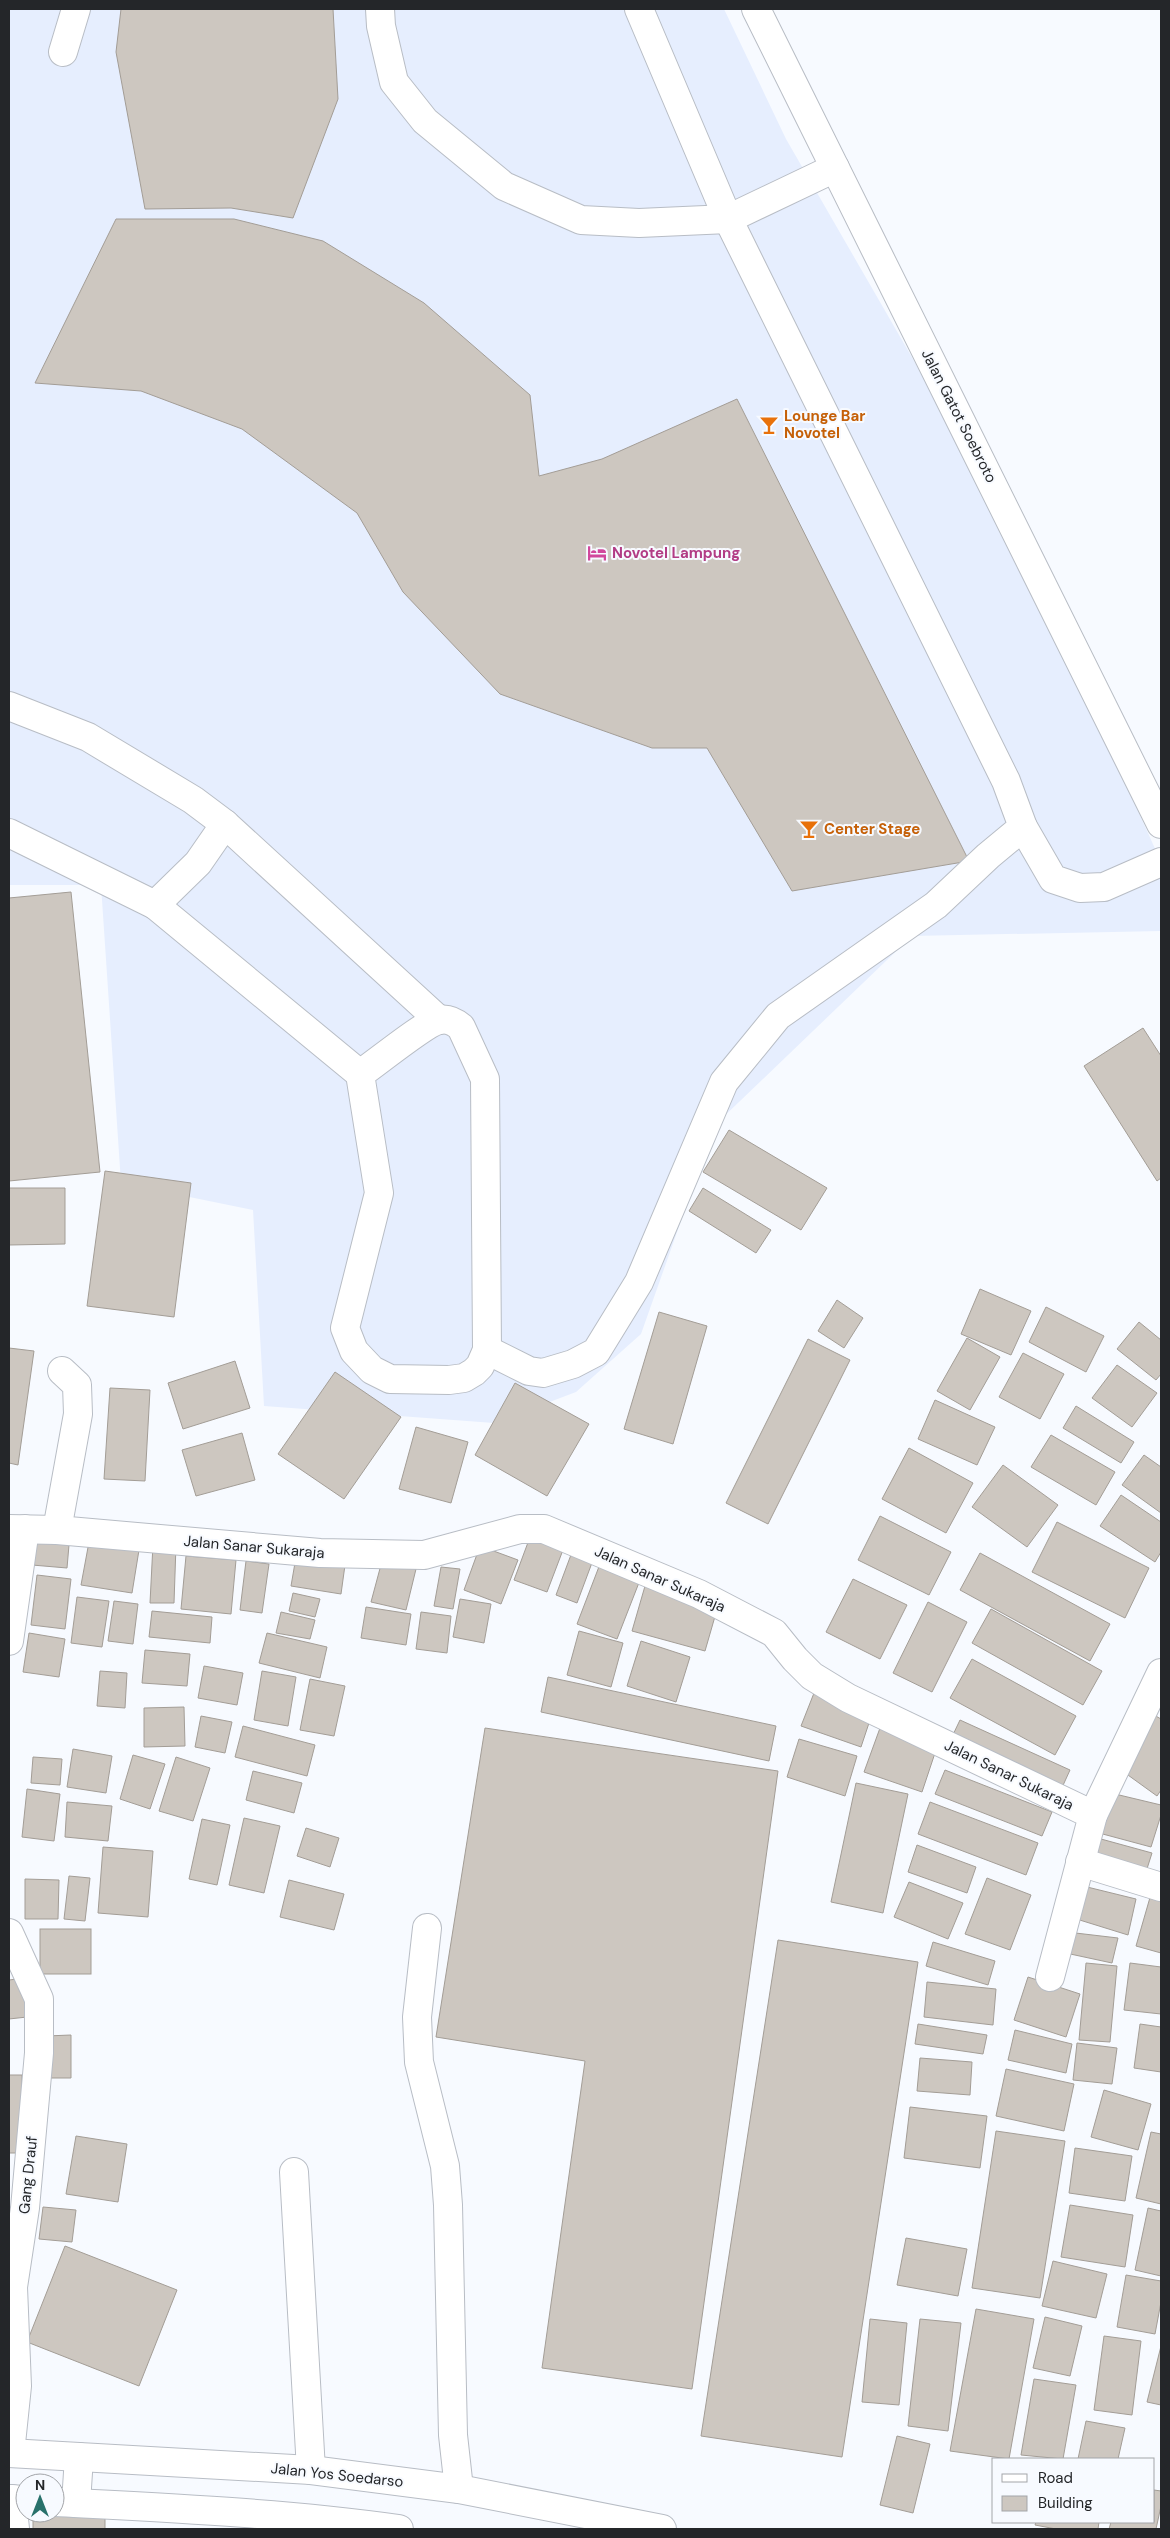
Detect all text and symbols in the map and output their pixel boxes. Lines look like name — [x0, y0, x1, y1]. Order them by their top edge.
street label: Jalan Gatot Soebroto — [917, 346, 1001, 486]
place label: Lounge Bar Novotel — [784, 406, 865, 443]
bar icon: Lounge Bar Novotel — [758, 414, 780, 436]
hotel icon: Novotel Lampung — [586, 542, 608, 564]
place label: Novotel Lampung — [612, 543, 740, 563]
bar icon: Center Stage — [798, 818, 820, 840]
place label: Center Stage — [824, 819, 920, 839]
street label: Jalan Sanar Sukaraja — [183, 1531, 325, 1563]
street label: Jalan Sanar Sukaraja — [591, 1541, 729, 1617]
street label: Jalan Sanar Sukaraja — [941, 1735, 1077, 1815]
street label: Gang Drauf — [14, 2135, 42, 2215]
street label: Jalan Yos Soedarso — [270, 2458, 404, 2492]
legend — [992, 2458, 1155, 2523]
text: Road — [1038, 2468, 1073, 2488]
north arrow — [15, 2473, 65, 2523]
text: N — [35, 2476, 45, 2494]
text: Building — [1038, 2493, 1093, 2513]

